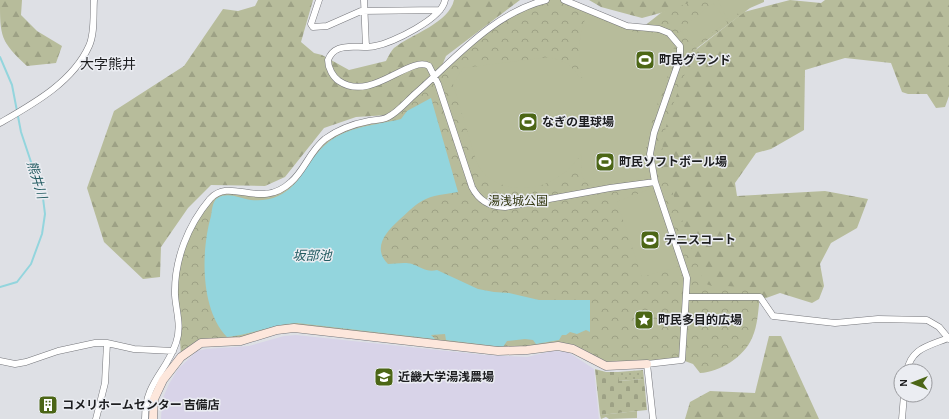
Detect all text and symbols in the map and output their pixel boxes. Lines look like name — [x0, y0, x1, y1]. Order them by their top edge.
sports icon: 町民グランド — [634, 49, 656, 71]
place label: 町民グランド — [659, 53, 731, 66]
district label: 大字熊井 — [80, 56, 136, 72]
sports icon: なぎの里球場 — [517, 111, 539, 133]
place label: なぎの里球場 — [542, 115, 614, 128]
sports icon: 町民ソフトボール場 — [594, 151, 616, 173]
place label: 町民ソフトボール場 — [619, 155, 727, 168]
water label: 熊井川 — [24, 159, 49, 202]
park label: 湯浅城公園 — [488, 194, 548, 207]
sports icon: テニスコート — [639, 229, 661, 251]
place label: テニスコート — [664, 234, 736, 246]
water label: 坂部池 — [292, 249, 333, 263]
place icon: 町民多目的広場 — [633, 309, 655, 331]
place label: 町民多目的広場 — [658, 313, 742, 326]
north arrow — [893, 363, 933, 403]
school or university icon: 近畿大学湯浅農場 — [373, 366, 395, 388]
place label: 近畿大学湯浅農場 — [398, 370, 494, 383]
text: N — [898, 379, 909, 387]
building icon: コメリホームセンター 吉備店 — [37, 394, 59, 416]
place label: コメリホームセンター 吉備店 — [62, 398, 219, 411]

